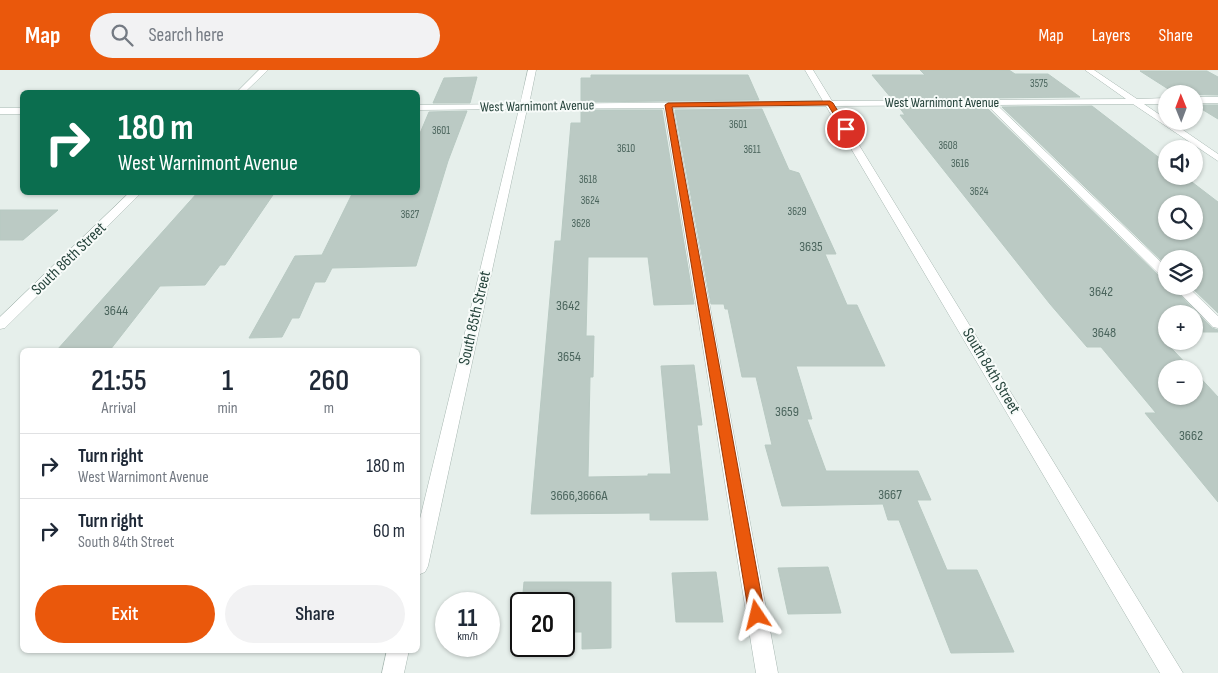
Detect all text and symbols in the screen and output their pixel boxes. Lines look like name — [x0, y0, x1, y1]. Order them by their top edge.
search box — [90, 13, 440, 58]
text: Map — [25, 21, 60, 50]
icon: search — [108, 21, 136, 49]
text: Search here — [148, 24, 224, 47]
text: Map — [1039, 25, 1064, 46]
text: Layers — [1092, 25, 1131, 46]
text: Share — [1159, 25, 1193, 46]
house number: 3575 — [1030, 77, 1048, 90]
north arrow — [1158, 85, 1202, 130]
map controls — [1158, 85, 1203, 405]
street label: West Warnimont Avenue — [885, 94, 999, 111]
street label: West Warnimont Avenue — [480, 97, 594, 115]
text: 180 m — [118, 107, 194, 150]
pin — [825, 108, 867, 150]
icon: right — [35, 110, 100, 175]
icon: arrive — [832, 115, 860, 143]
house number: 3601 — [729, 118, 747, 131]
house number: 3601 — [432, 124, 450, 137]
house number: 3608 — [938, 139, 958, 152]
button: sound — [1158, 140, 1203, 185]
house number: 3610 — [617, 142, 635, 155]
house number: 3611 — [743, 143, 761, 156]
text: West Warnimont Avenue — [118, 150, 298, 177]
house number: 3616 — [951, 157, 969, 170]
house number: 3618 — [579, 173, 597, 186]
house number: 3624 — [970, 185, 989, 198]
house number: 3624 — [581, 194, 600, 207]
button: search — [1158, 195, 1203, 240]
house number: 3629 — [788, 205, 807, 218]
house number: 3627 — [401, 208, 420, 221]
house number: 3628 — [572, 217, 591, 230]
street label: South 86th Street — [28, 219, 110, 299]
house number: 3635 — [799, 238, 823, 255]
button: layers — [1158, 250, 1203, 295]
street label: South 85th Street — [455, 269, 495, 367]
house number: 3642 — [1089, 283, 1113, 300]
house number: 3642 — [556, 297, 580, 314]
house number: 3644 — [104, 302, 128, 319]
button: + — [1158, 305, 1203, 350]
house number: 3648 — [1092, 324, 1116, 341]
street label: South 84th Street — [958, 325, 1024, 417]
house number: 3654 — [557, 348, 581, 365]
button: − — [1158, 360, 1203, 405]
text: 21:55 — [91, 363, 147, 399]
text: 1 — [222, 363, 233, 399]
text: 260 — [309, 363, 349, 399]
text: Arrival — [102, 399, 136, 418]
text: min — [218, 399, 238, 418]
text: m — [324, 399, 334, 418]
house number: 3659 — [775, 403, 799, 420]
house number: 3662 — [1179, 427, 1203, 444]
text: Turn right — [78, 445, 143, 468]
icon: right — [35, 452, 63, 480]
text: 180 m — [366, 455, 405, 478]
text: West Warnimont Avenue — [78, 468, 209, 487]
house number: 3667 — [878, 486, 902, 503]
house number: 3666,3666A — [551, 487, 608, 504]
text: Turn right — [78, 510, 143, 533]
icon: right — [35, 517, 63, 545]
text: 60 m — [373, 520, 405, 543]
text: South 84th Street — [78, 533, 175, 552]
button: Exit — [35, 585, 215, 643]
button: Share — [225, 585, 405, 643]
position arrow — [730, 588, 782, 640]
speed limit sign: 20 — [510, 592, 575, 657]
text: 11 — [458, 603, 477, 634]
text: km/h — [457, 629, 478, 644]

